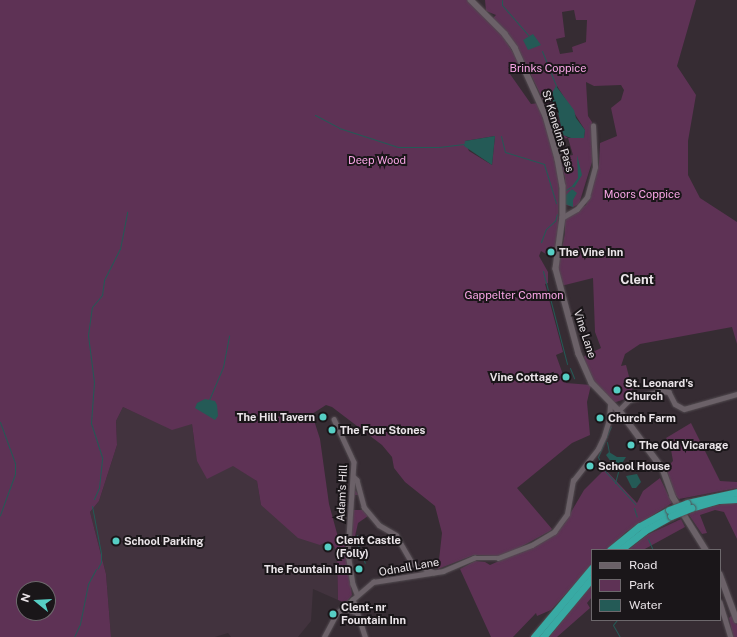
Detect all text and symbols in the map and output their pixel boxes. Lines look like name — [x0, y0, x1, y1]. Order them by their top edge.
park label: Brinks Coppice — [510, 61, 586, 75]
street label: St Kenelms Pass — [539, 88, 577, 174]
park label: Deep Wood — [348, 153, 406, 167]
park label: Moors Coppice — [604, 187, 680, 201]
place label: The Vine Inn — [559, 245, 624, 259]
marker: The Vine Inn — [546, 247, 556, 257]
district label: Clent — [620, 272, 654, 288]
park label: Gappelter Common — [464, 288, 564, 302]
street label: Vine Lane — [571, 308, 599, 360]
place label: Vine Cottage — [490, 370, 558, 384]
marker: Vine Cottage — [561, 372, 571, 382]
place label: St. Leonard's Church — [625, 377, 693, 403]
marker: St. Leonard's Church — [612, 385, 622, 395]
place label: The Hill Tavern — [237, 410, 315, 424]
place label: Church Farm — [608, 411, 676, 425]
marker: The Hill Tavern — [318, 412, 328, 422]
marker: Church Farm — [595, 413, 605, 423]
place label: The Four Stones — [340, 423, 425, 437]
marker: The Four Stones — [327, 425, 337, 435]
place label: The Old Vicarage — [639, 438, 728, 452]
marker: The Old Vicarage — [626, 440, 636, 450]
place label: School House — [598, 459, 670, 473]
marker: School House — [585, 461, 595, 471]
street label: Adam's Hill — [334, 464, 350, 522]
place label: School Parking — [124, 534, 203, 548]
place label: Clent Castle (Folly) — [336, 534, 401, 560]
marker: School Parking — [111, 536, 121, 546]
marker: Clent Castle (Folly) — [323, 542, 333, 552]
legend — [591, 549, 721, 621]
street label: Odnall Lane — [378, 555, 440, 579]
text: Road — [629, 558, 657, 572]
place label: The Fountain Inn — [264, 562, 351, 576]
marker: The Fountain Inn — [354, 564, 364, 574]
text: Park — [629, 578, 655, 592]
north arrow — [16, 581, 56, 621]
text: N — [18, 592, 33, 604]
text: Water — [629, 598, 662, 612]
place label: Clent- nr Fountain Inn — [341, 601, 406, 627]
marker: Clent- nr Fountain Inn — [328, 609, 338, 619]

